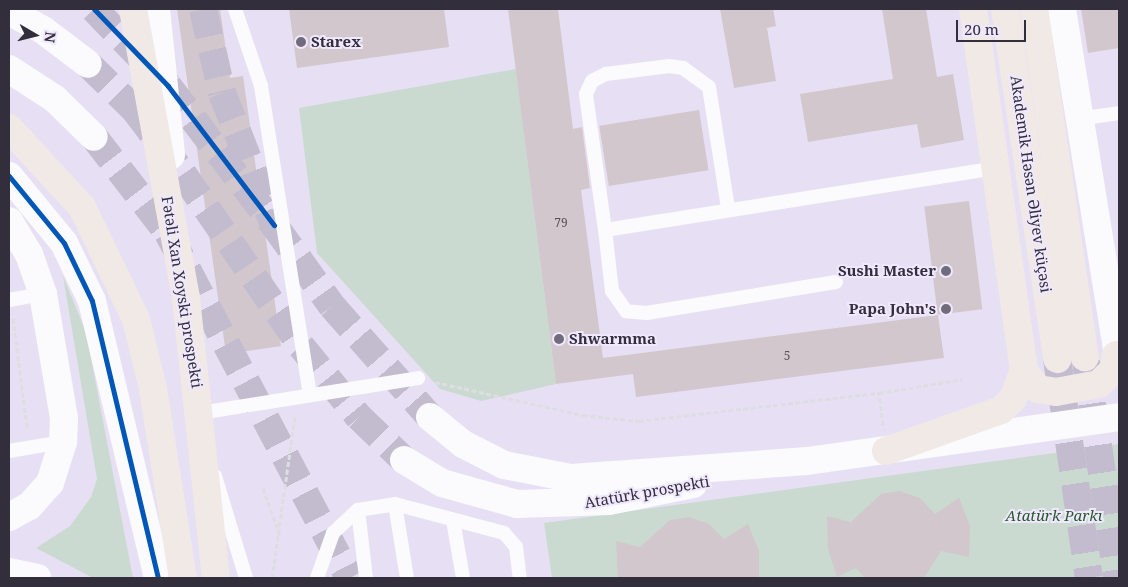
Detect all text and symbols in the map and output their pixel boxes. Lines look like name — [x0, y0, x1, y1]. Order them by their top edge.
north arrow — [10, 10, 60, 60]
scale bar — [958, 10, 1028, 42]
text: 20 m — [964, 19, 999, 39]
text: N — [40, 30, 61, 44]
place label: Starex — [311, 33, 361, 51]
marker: Starex — [295, 36, 307, 48]
street label: Akademik Həsən Əliyev küçəsi — [1007, 74, 1055, 294]
street label: Fətəli Xan Xoyski prospekti — [158, 195, 206, 389]
house number: 79 — [554, 216, 568, 230]
place label: Sushi Master — [838, 262, 936, 280]
marker: Sushi Master — [940, 265, 952, 277]
place label: Papa John's — [849, 300, 936, 318]
marker: Papa John's — [940, 303, 952, 315]
place label: Shwarmma — [569, 330, 656, 348]
marker: Shwarmma — [553, 333, 565, 345]
house number: 5 — [784, 349, 790, 363]
street label: Atatürk prospekti — [583, 472, 711, 512]
park label: Atatürk Parkı — [1006, 507, 1102, 525]

